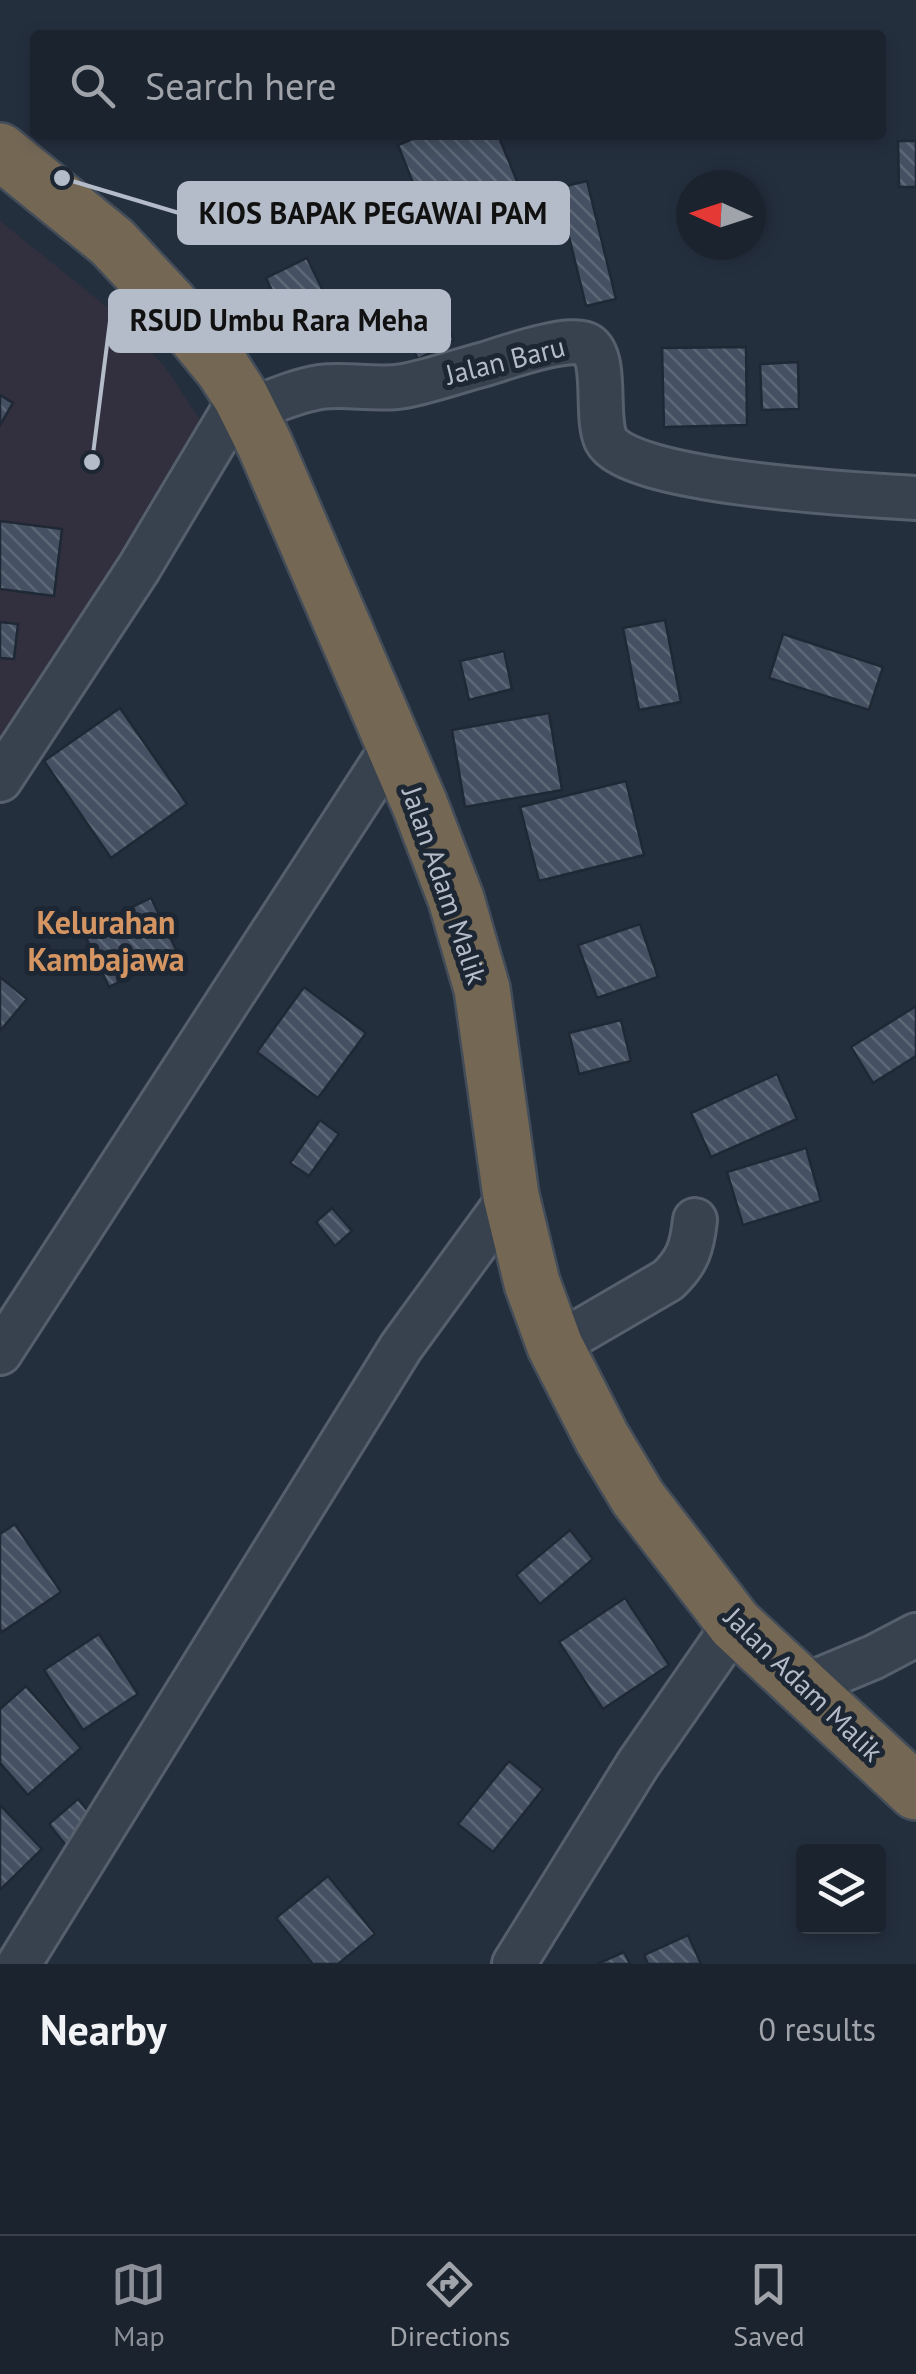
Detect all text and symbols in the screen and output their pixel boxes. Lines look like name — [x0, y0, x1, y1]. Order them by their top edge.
search box — [30, 30, 886, 140]
icon: search — [65, 58, 120, 113]
text: Search here — [145, 61, 337, 110]
north arrow — [676, 170, 766, 260]
callout: KIOS BAPAK PEGAWAI PAM — [179, 183, 568, 243]
text: KIOS BAPAK PEGAWAI PAM — [199, 193, 547, 232]
callout: RSUD Umbu Rara Meha — [110, 291, 449, 351]
text: RSUD Umbu Rara Meha — [130, 300, 428, 339]
street label: Jalan Baru — [440, 327, 569, 393]
street label: Jalan Adam Malik — [394, 780, 496, 989]
district label: Kelurahan Kambajawa — [27, 901, 185, 980]
street label: Jalan Adam Malik — [716, 1598, 892, 1769]
map controls — [796, 1844, 886, 1934]
button: layers — [796, 1844, 886, 1934]
text: Nearby — [40, 2002, 167, 2057]
text: 0 results — [758, 2008, 876, 2050]
tab: Map — [111, 2257, 166, 2354]
tab: Directions — [389, 2257, 510, 2354]
tab: Saved — [733, 2257, 805, 2354]

